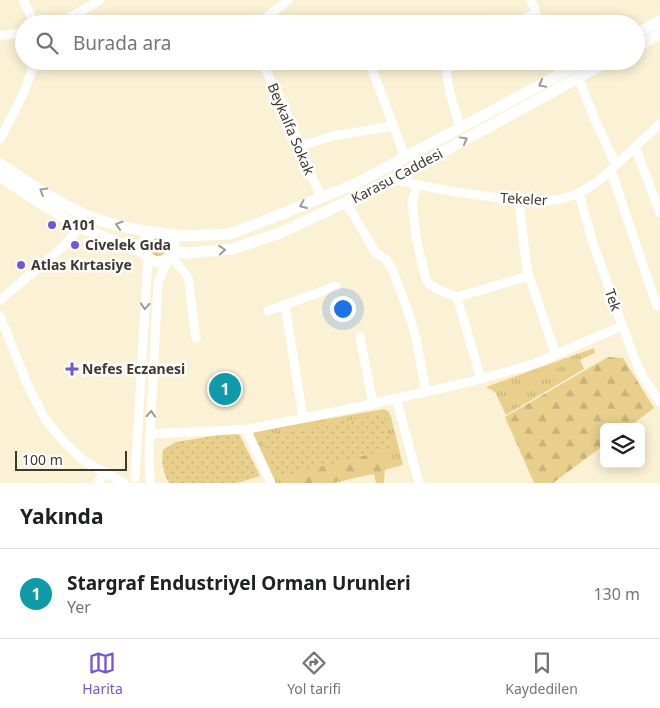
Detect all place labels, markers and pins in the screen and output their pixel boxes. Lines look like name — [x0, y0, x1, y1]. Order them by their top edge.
place label: A101 — [62, 215, 96, 234]
marker: A101 — [46, 219, 58, 231]
place label: Civelek Gıda — [85, 235, 171, 254]
marker: Civelek Gıda — [69, 239, 81, 251]
place label: Atlas Kırtasiye — [31, 255, 132, 274]
marker: Atlas Kırtasiye — [15, 259, 27, 271]
place label: Nefes Eczanesi — [82, 359, 185, 378]
marker: Nefes Eczanesi — [66, 363, 78, 375]
pin: 1 — [209, 370, 241, 408]

